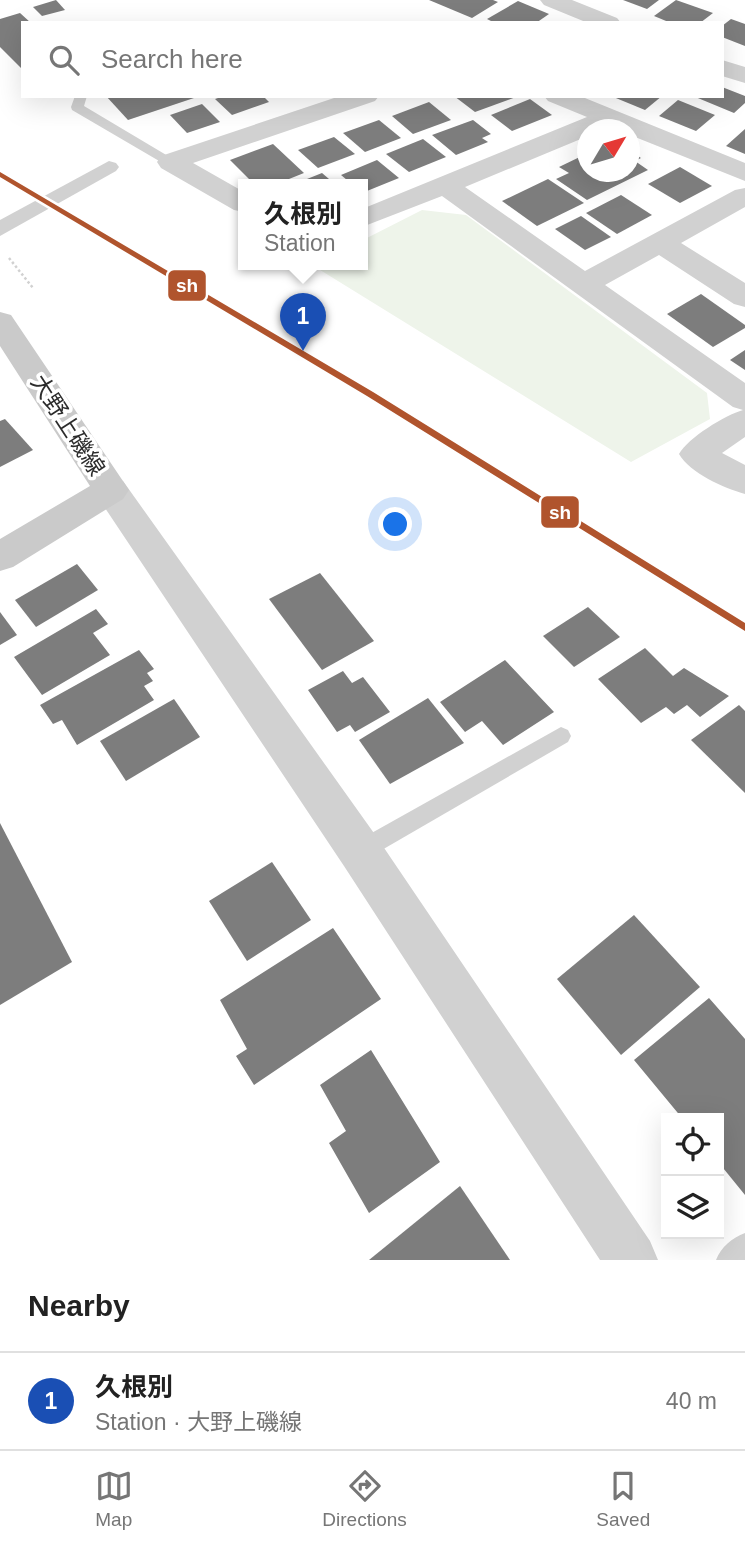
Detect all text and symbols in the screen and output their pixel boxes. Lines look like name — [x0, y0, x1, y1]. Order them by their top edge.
search box — [21, 21, 724, 98]
icon: search — [45, 41, 83, 79]
text: Search here — [101, 44, 243, 74]
north arrow — [577, 119, 640, 182]
popup — [238, 179, 368, 270]
text: 久根別 — [264, 199, 342, 229]
text: Station — [264, 230, 336, 256]
line badge: sh — [167, 269, 207, 302]
text: sh — [176, 275, 198, 296]
pin: 1 — [280, 293, 326, 351]
street label: 大野上磯線 — [26, 370, 110, 480]
line badge: sh — [540, 495, 580, 529]
text: sh — [549, 502, 571, 523]
your location — [378, 507, 412, 541]
map controls — [661, 1113, 724, 1239]
button: locate — [661, 1113, 724, 1176]
button: layers — [661, 1176, 724, 1239]
text: Nearby — [28, 1289, 130, 1322]
text: 久根別 — [95, 1372, 173, 1402]
text: 1 — [45, 1388, 57, 1414]
text: 40 m — [666, 1388, 717, 1414]
text: Station · 大野上磯線 — [95, 1409, 302, 1435]
tab: Map — [95, 1467, 133, 1531]
tab: Directions — [322, 1467, 407, 1531]
tab: Saved — [596, 1467, 650, 1531]

